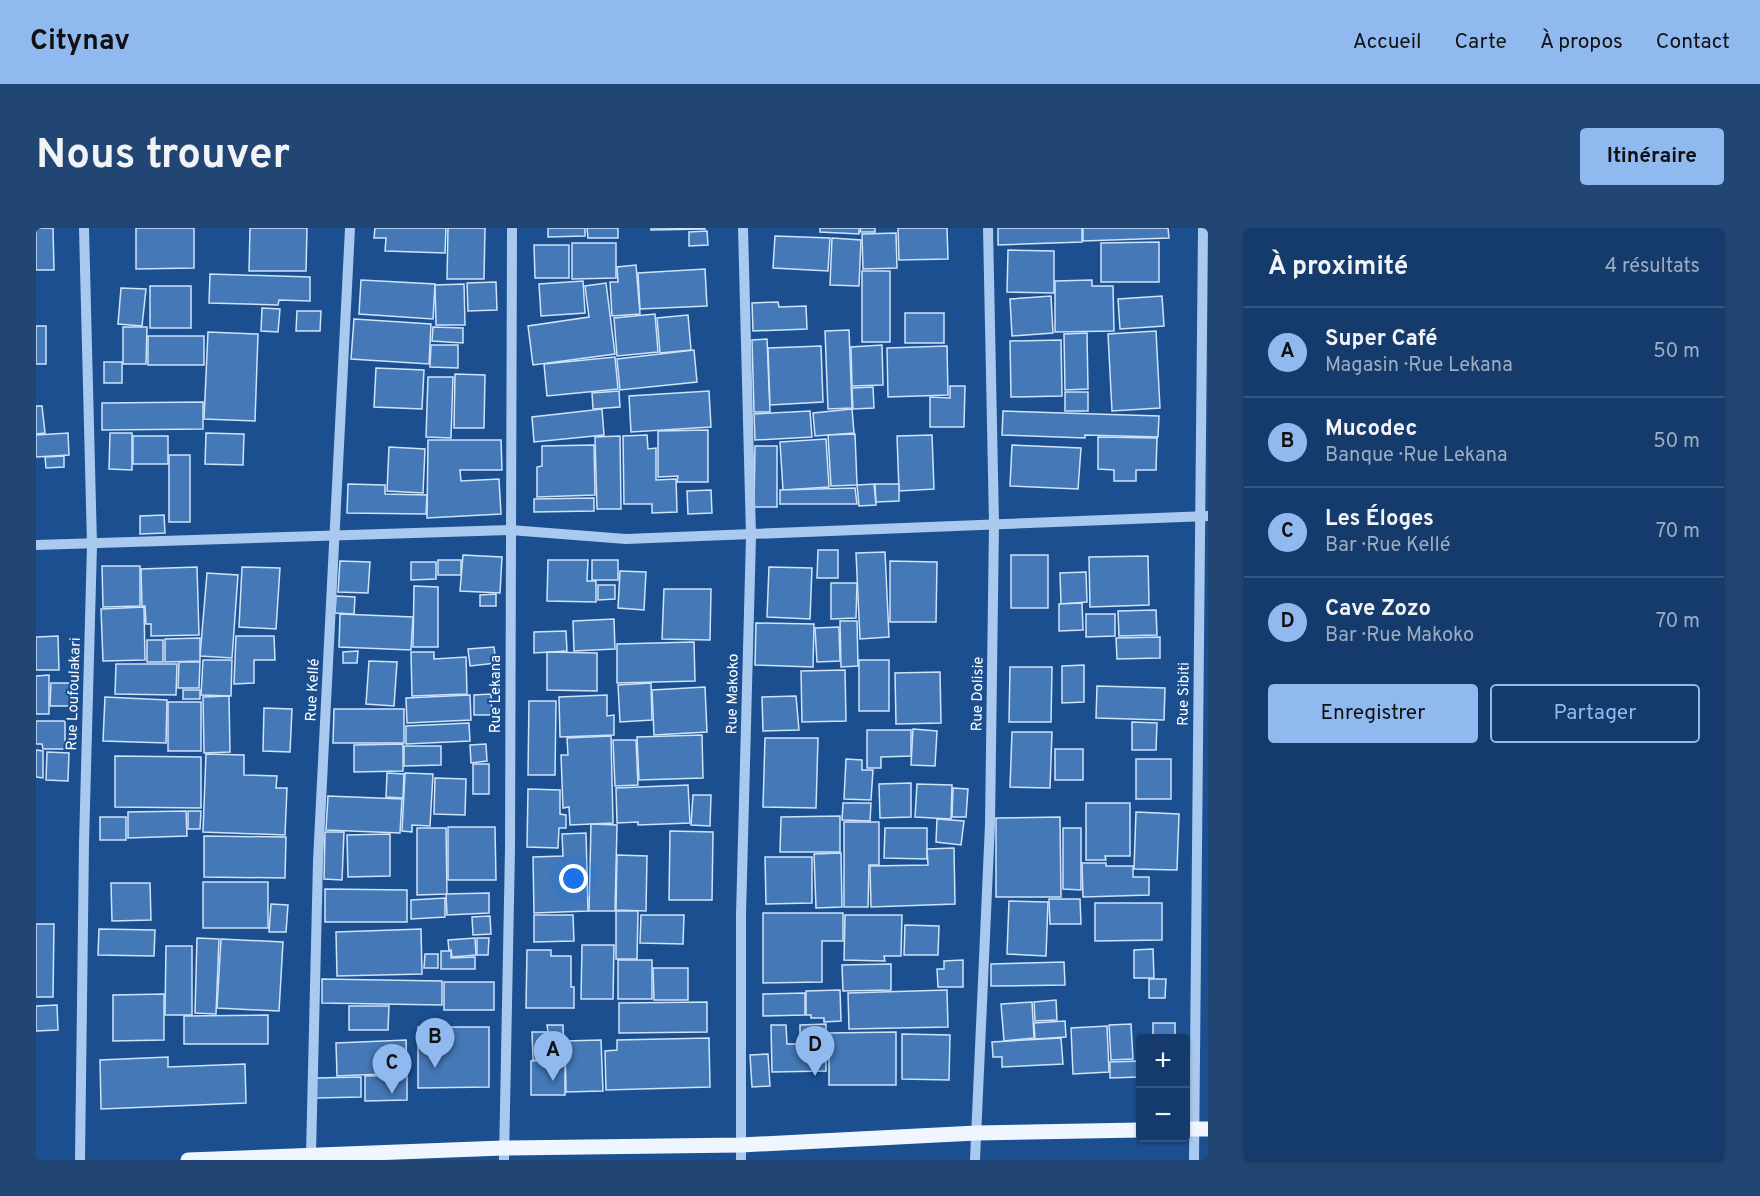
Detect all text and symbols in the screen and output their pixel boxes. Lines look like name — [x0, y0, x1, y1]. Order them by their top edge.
text: Citynav — [30, 24, 130, 60]
text: Accueil — [1353, 29, 1422, 56]
text: Carte — [1455, 29, 1507, 56]
text: À propos — [1540, 29, 1623, 56]
text: Contact — [1656, 29, 1730, 56]
button: Itinéraire — [1580, 128, 1724, 185]
text: Nous trouver — [36, 130, 290, 183]
text: À proximité — [1268, 251, 1408, 284]
text: 4 résultats — [1605, 254, 1700, 280]
text: Super Café — [1325, 326, 1437, 353]
text: A — [1280, 339, 1295, 365]
text: 50 m — [1653, 339, 1700, 365]
text: Magasin · Rue Lekana — [1325, 353, 1513, 379]
text: Mucodec — [1325, 416, 1417, 443]
text: B — [1281, 429, 1294, 455]
text: 50 m — [1653, 429, 1700, 455]
text: Banque · Rue Lekana — [1325, 443, 1508, 469]
text: Les Éloges — [1325, 506, 1434, 533]
text: C — [1281, 519, 1294, 545]
text: 70 m — [1656, 519, 1700, 545]
text: Bar · Rue Kellé — [1325, 533, 1451, 559]
text: Cave Zozo — [1325, 596, 1431, 623]
text: D — [1280, 609, 1295, 635]
text: 70 m — [1656, 609, 1700, 635]
text: Bar · Rue Makoko — [1325, 623, 1474, 649]
street label: Rue Loufoulakari — [63, 637, 86, 751]
street label: Rue Makoko — [723, 653, 744, 735]
street label: Rue Lekana — [487, 655, 506, 733]
street label: Rue Dolisie — [968, 656, 989, 732]
street label: Rue Kellé — [302, 658, 325, 722]
street label: Rue Sibiti — [1174, 662, 1195, 726]
button: Enregistrer — [1268, 684, 1478, 743]
button: Partager — [1490, 684, 1700, 743]
your location — [559, 864, 588, 893]
pin: B — [416, 1018, 454, 1068]
pin: D — [796, 1026, 834, 1076]
pin: A — [534, 1032, 572, 1081]
map controls — [1136, 1034, 1190, 1142]
button: + — [1136, 1034, 1190, 1088]
pin: C — [372, 1044, 412, 1094]
button: − — [1136, 1088, 1190, 1142]

